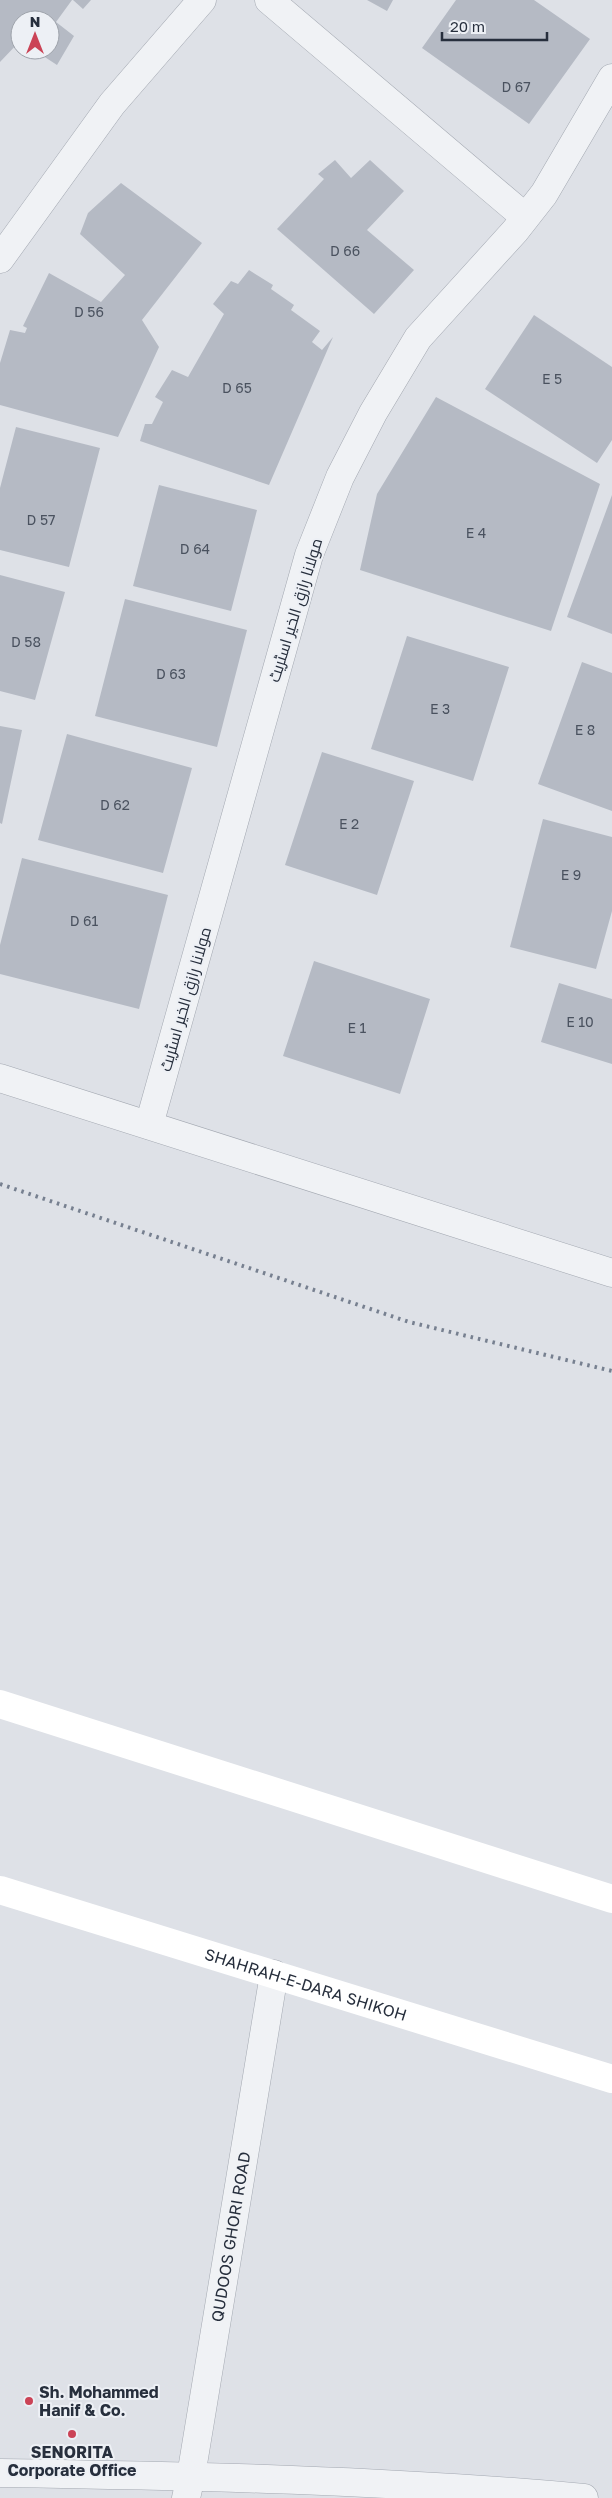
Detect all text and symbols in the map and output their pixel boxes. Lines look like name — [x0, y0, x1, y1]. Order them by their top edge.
north arrow — [10, 10, 60, 60]
scale bar — [442, 10, 547, 42]
text: N — [30, 13, 40, 30]
text: 20 m — [450, 17, 485, 35]
house number: D 67 — [501, 78, 531, 95]
house number: D 66 — [330, 242, 360, 259]
house number: D 56 — [74, 303, 104, 320]
house number: E 5 — [542, 370, 562, 387]
house number: D 65 — [222, 379, 252, 396]
house number: D 57 — [27, 511, 55, 528]
house number: E 4 — [466, 524, 486, 541]
street label: مولانا رازق الخیر اسٹریٹ — [264, 536, 327, 685]
house number: D 64 — [180, 540, 210, 557]
house number: D 58 — [11, 633, 41, 650]
house number: D 63 — [156, 665, 186, 682]
house number: E 3 — [430, 700, 450, 717]
house number: E 8 — [575, 721, 595, 738]
house number: D 62 — [100, 796, 130, 813]
house number: E 2 — [339, 815, 359, 832]
house number: E 9 — [561, 866, 581, 883]
house number: D 61 — [70, 912, 98, 929]
street label: مولانا رازق الخیر اسٹریٹ — [155, 924, 216, 1074]
house number: E 10 — [566, 1013, 594, 1030]
house number: E 1 — [348, 1019, 367, 1036]
street label: SHAHRAH-E-DARA SHIKOH — [202, 1944, 409, 2025]
street label: QUDOOS GHORI ROAD — [207, 2150, 254, 2323]
place label: Sh. Mohammed Hanif & Co. — [39, 2382, 159, 2420]
marker: Sh. Mohammed Hanif & Co. — [23, 2395, 35, 2407]
marker: SENORITA Corporate Office — [66, 2428, 78, 2440]
place label: SENORITA Corporate Office — [7, 2442, 137, 2480]

